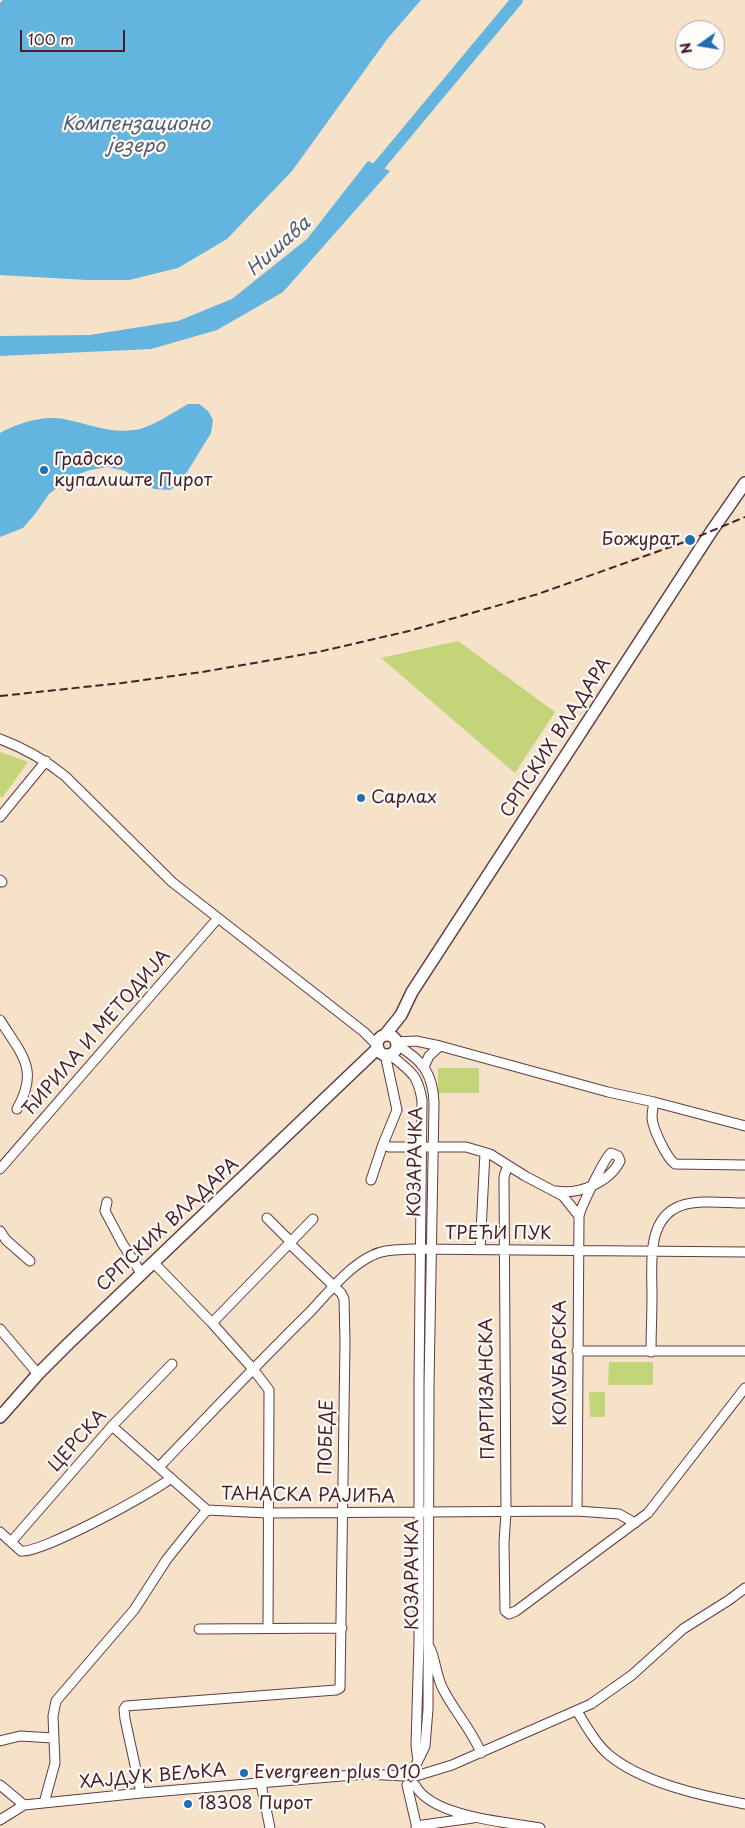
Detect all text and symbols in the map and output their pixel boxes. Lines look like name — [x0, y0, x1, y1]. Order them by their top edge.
scale bar — [22, 20, 128, 52]
north arrow — [675, 20, 725, 70]
text: 100 m — [28, 27, 74, 50]
text: N — [674, 40, 697, 56]
water label: Компензационо језеро — [62, 114, 210, 158]
water label: Нишава — [242, 213, 316, 281]
place label: Градско купалиште Пирот — [54, 449, 212, 492]
marker: Градско купалиште Пирот — [38, 464, 50, 476]
place label: Божурат — [602, 529, 679, 551]
marker: Божурат — [683, 533, 697, 547]
street label: СРПСКИХ ВЛАДАРА — [496, 654, 616, 822]
place label: Сарлах — [371, 787, 437, 809]
marker: Сарлах — [355, 792, 367, 804]
street label: ЋИРИЛА И МЕТОДИЈА — [19, 945, 175, 1121]
street label: КОЗАРАЧКА — [404, 1106, 428, 1218]
street label: СРПСКИХ ВЛАДАРА — [93, 1154, 243, 1296]
street label: ТРЕЋИ ПУК — [445, 1223, 551, 1245]
street label: КОЛУБАРСКА — [550, 1300, 572, 1426]
street label: ПАРТИЗАНСКА — [476, 1318, 500, 1460]
street label: ПОБЕДЕ — [316, 1399, 338, 1475]
street label: ЦЕРСКА — [44, 1405, 112, 1477]
street label: ТАНАСКА РАЈИЋА — [221, 1484, 395, 1508]
street label: КОЗАРАЧКА — [402, 1519, 424, 1631]
street label: ХАЈДУК ВЕЉКА — [79, 1760, 227, 1794]
place label: Evergreen plus 010 — [254, 1762, 421, 1784]
marker: Evergreen plus 010 — [238, 1767, 250, 1779]
place label: 18308 Пирот — [198, 1793, 312, 1815]
marker: 18308 Пирот — [182, 1798, 194, 1810]

